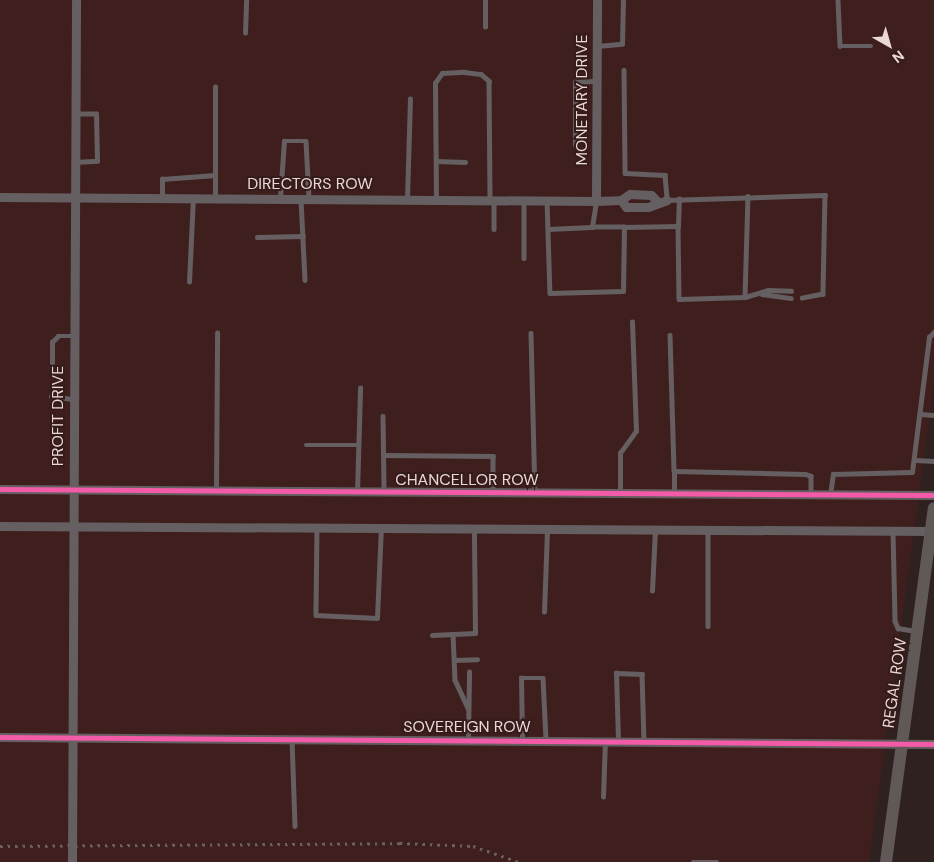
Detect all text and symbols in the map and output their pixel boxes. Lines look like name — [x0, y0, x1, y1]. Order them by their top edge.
north arrow — [864, 20, 914, 70]
street label: MONETARY DRIVE — [572, 35, 592, 165]
text: N — [889, 47, 908, 67]
street label: DIRECTORS ROW — [247, 174, 373, 194]
street label: PROFIT DRIVE — [48, 366, 68, 466]
street label: CHANCELLOR ROW — [395, 470, 539, 490]
street label: REGAL ROW — [879, 637, 911, 729]
street label: SOVEREIGN ROW — [403, 717, 531, 737]

